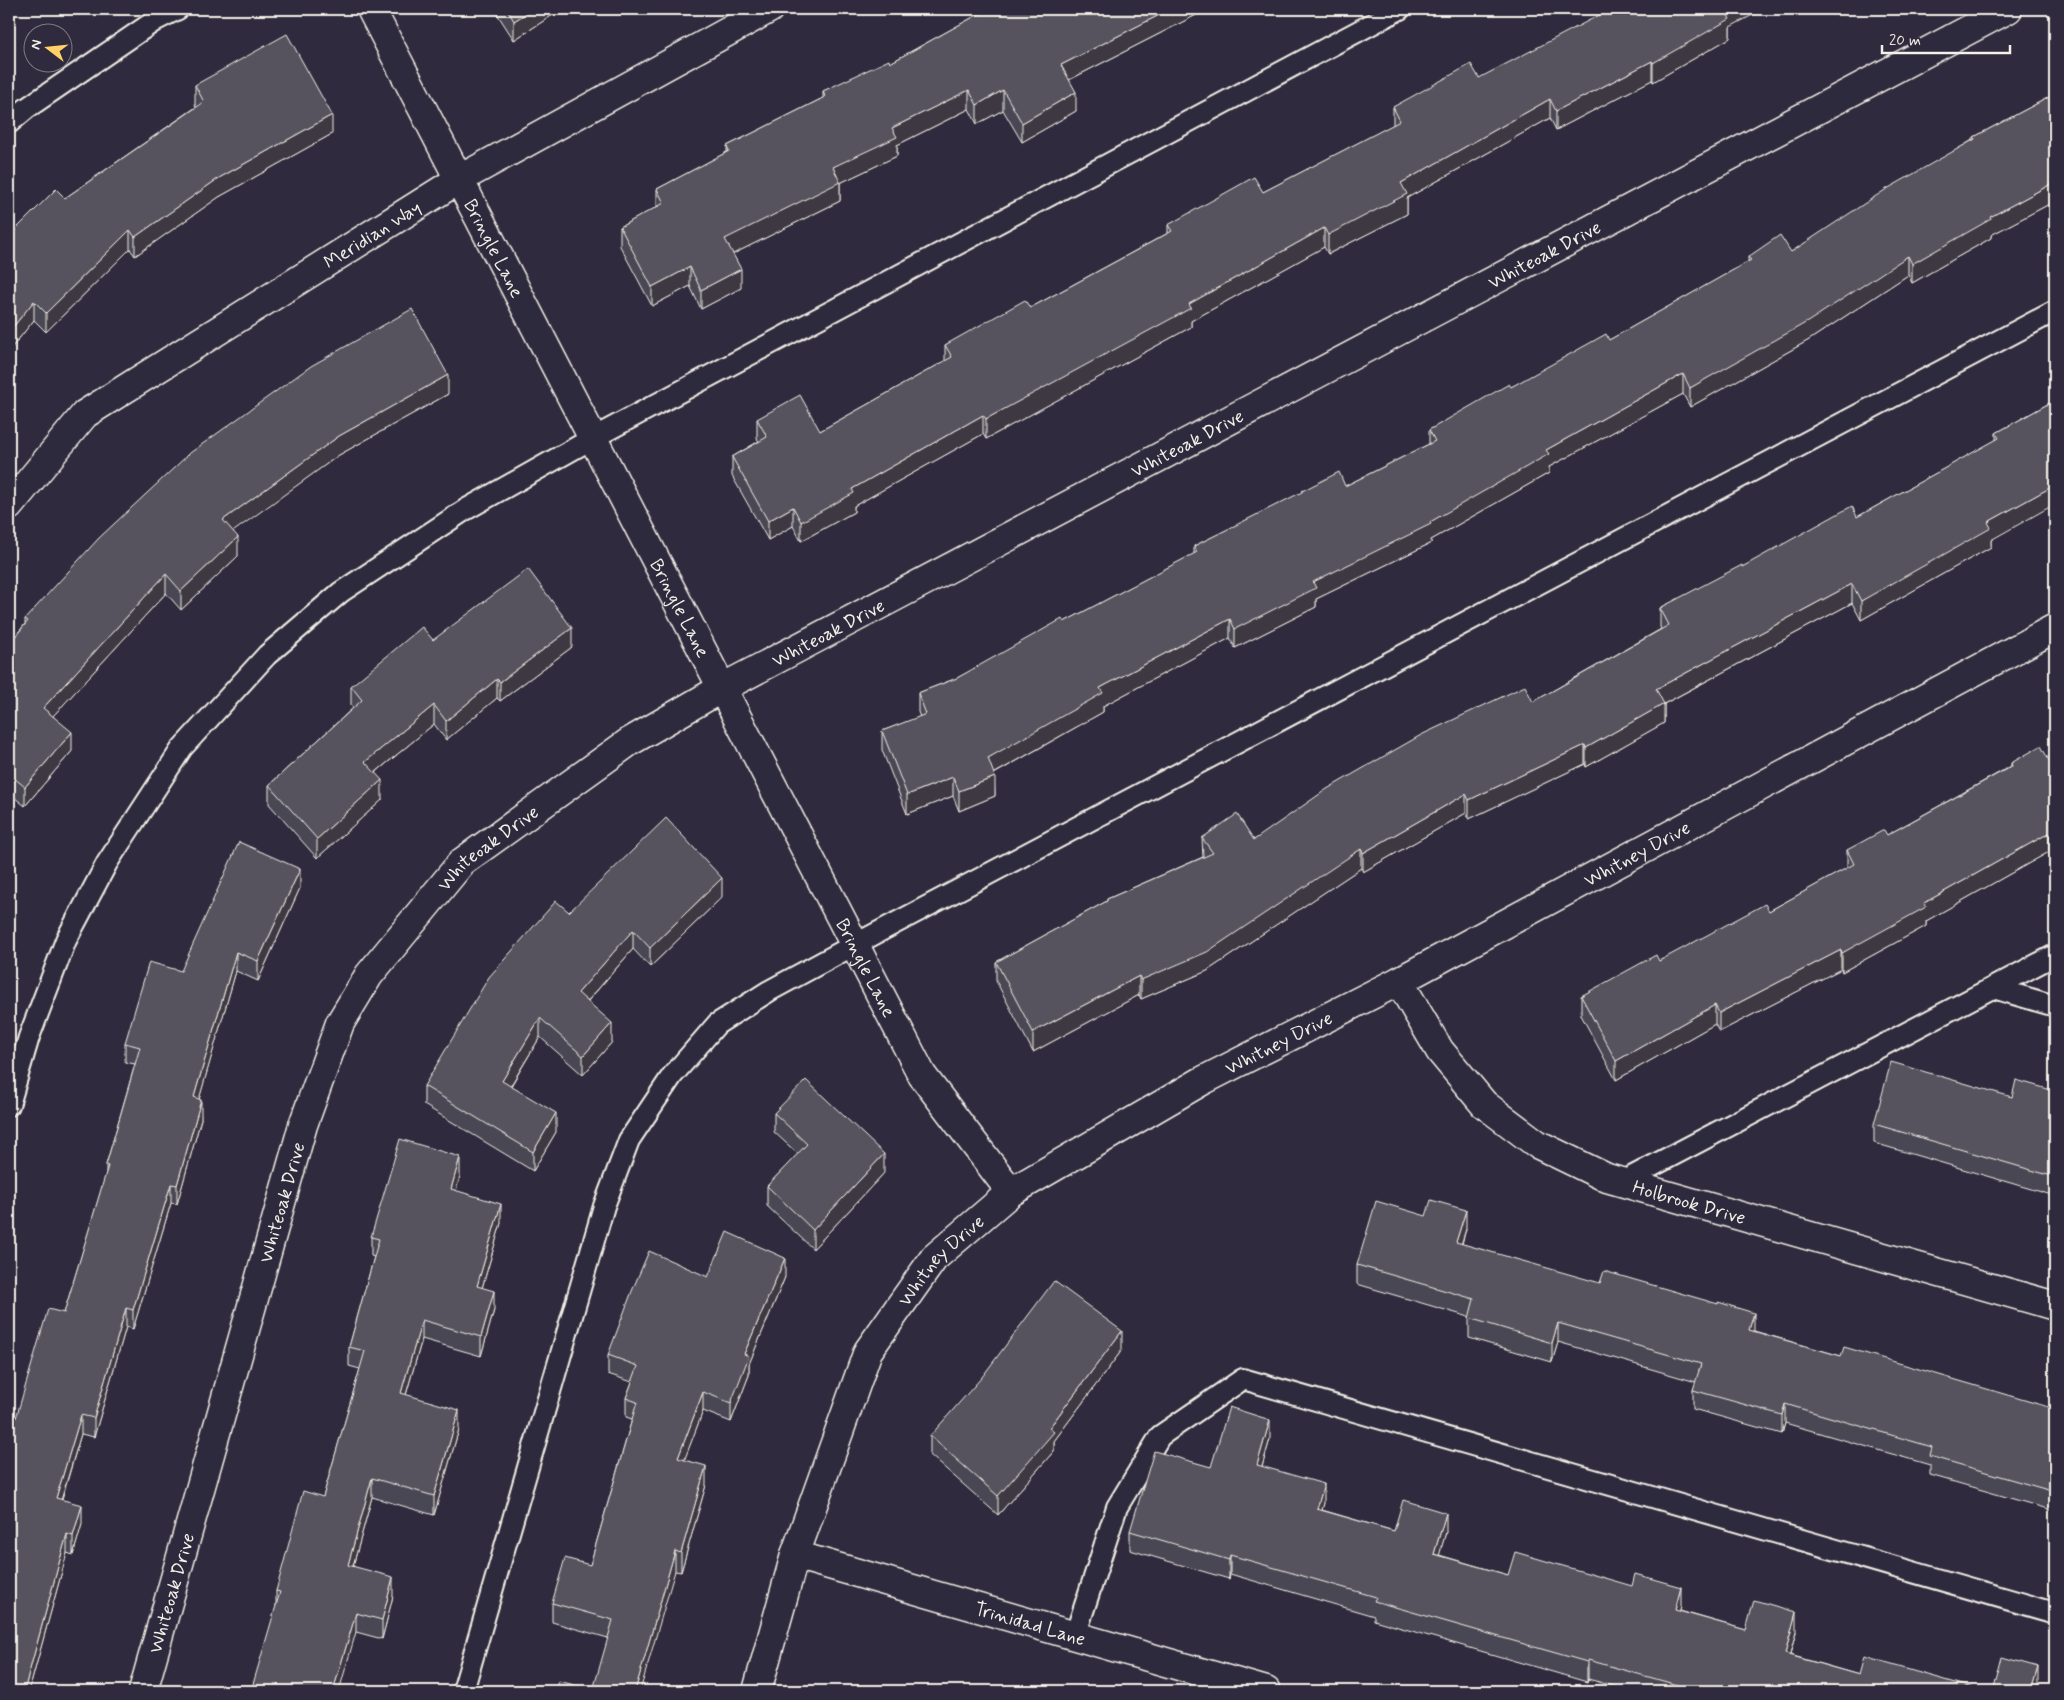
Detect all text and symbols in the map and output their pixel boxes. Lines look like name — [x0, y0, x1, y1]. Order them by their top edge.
north arrow — [22, 22, 72, 72]
scale bar — [1882, 22, 2009, 54]
text: 20 m — [1889, 31, 1921, 51]
text: N — [27, 38, 46, 52]
street label: Meridian Way — [319, 195, 426, 275]
street label: Bringle Lane — [457, 195, 529, 302]
street label: Whiteoak Drive — [1484, 215, 1606, 295]
street label: Whiteoak Drive — [1127, 404, 1248, 484]
street label: Bringle Lane — [643, 555, 715, 662]
street label: Whiteoak Drive — [768, 593, 889, 674]
street label: Whiteoak Drive — [432, 800, 544, 897]
street label: Whitney Drive — [1580, 816, 1695, 893]
street label: Bringle Lane — [829, 915, 901, 1022]
street label: Whitney Drive — [1221, 1006, 1337, 1081]
street label: Whiteoak Drive — [254, 1139, 312, 1266]
street label: Holbrook Drive — [1630, 1175, 1748, 1231]
street label: Whitney Drive — [893, 1209, 990, 1311]
street label: Whiteoak Drive — [143, 1530, 201, 1656]
street label: Trinidad Lane — [972, 1597, 1088, 1652]

